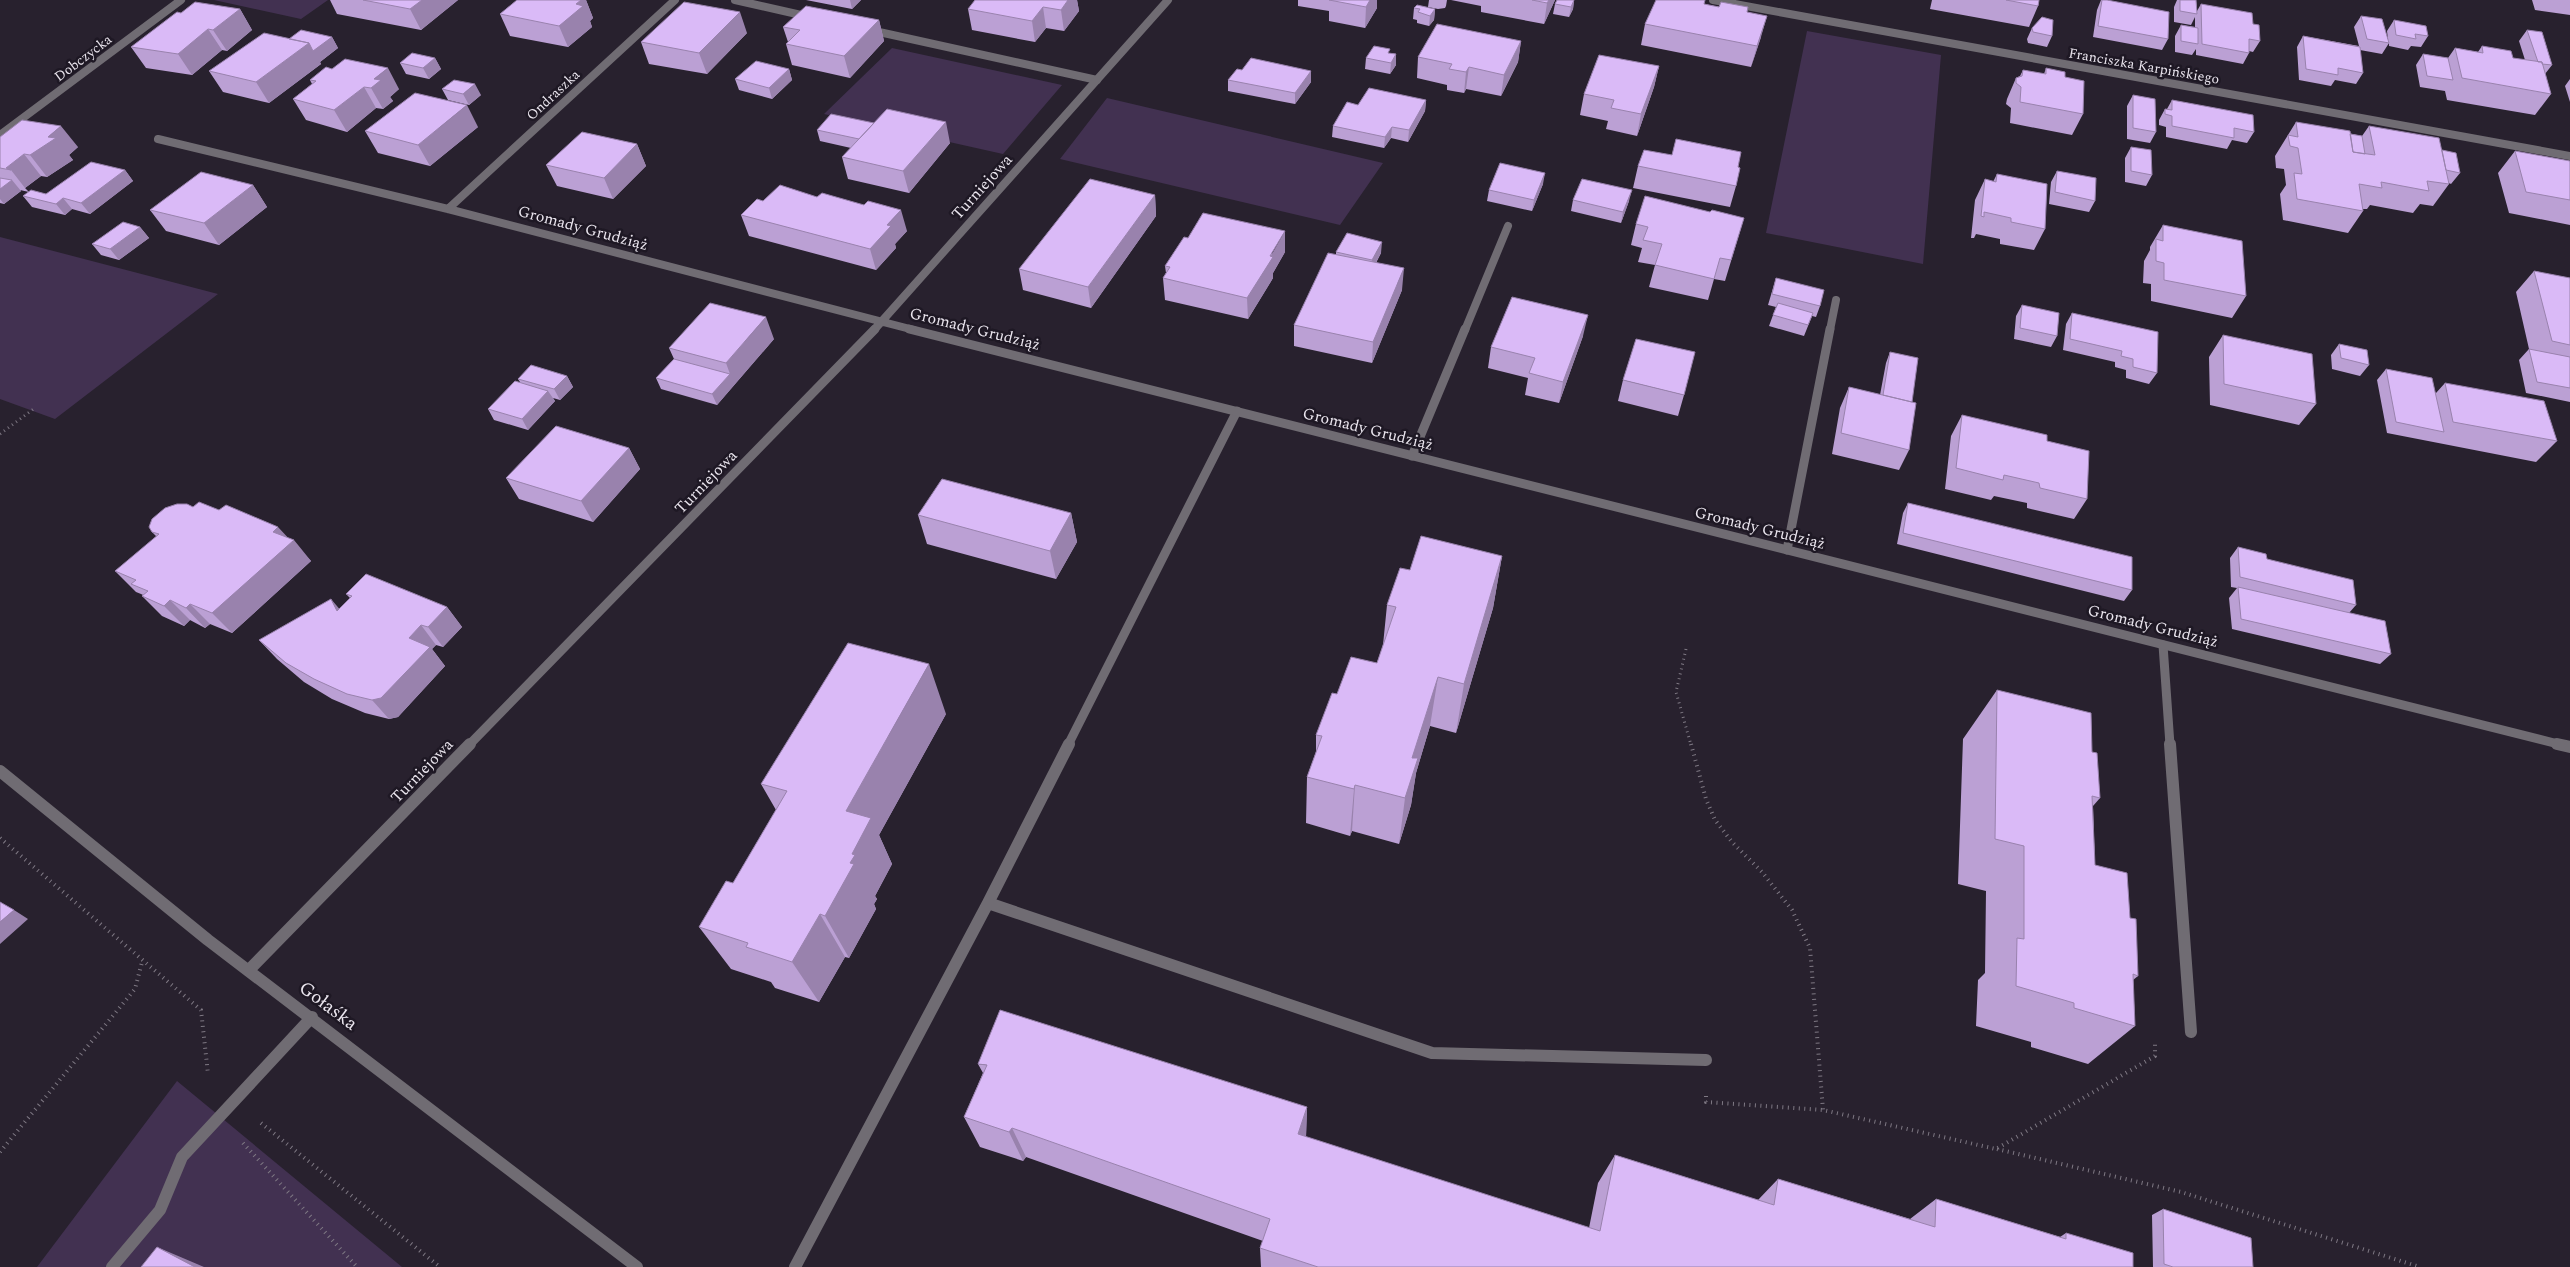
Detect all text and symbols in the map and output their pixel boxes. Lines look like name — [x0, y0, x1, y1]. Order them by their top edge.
street label: Dobczycka — [50, 29, 116, 87]
street label: Franciszka Karpińskiego — [2067, 42, 2221, 90]
street label: Ondraszka — [521, 64, 585, 125]
street label: Turniejowa — [946, 149, 1018, 225]
street label: Gromady Grudziąż — [515, 199, 651, 257]
street label: Gromady Grudziąż — [907, 301, 1043, 357]
street label: Gromady Grudziąż — [1300, 401, 1436, 457]
street label: Turniejowa — [669, 444, 743, 520]
street label: Gromady Grudziąż — [1692, 500, 1828, 556]
street label: Gromady Grudziąż — [2085, 598, 2221, 654]
street label: Turniejowa — [385, 733, 459, 809]
street label: Gołaśka — [292, 974, 364, 1038]

